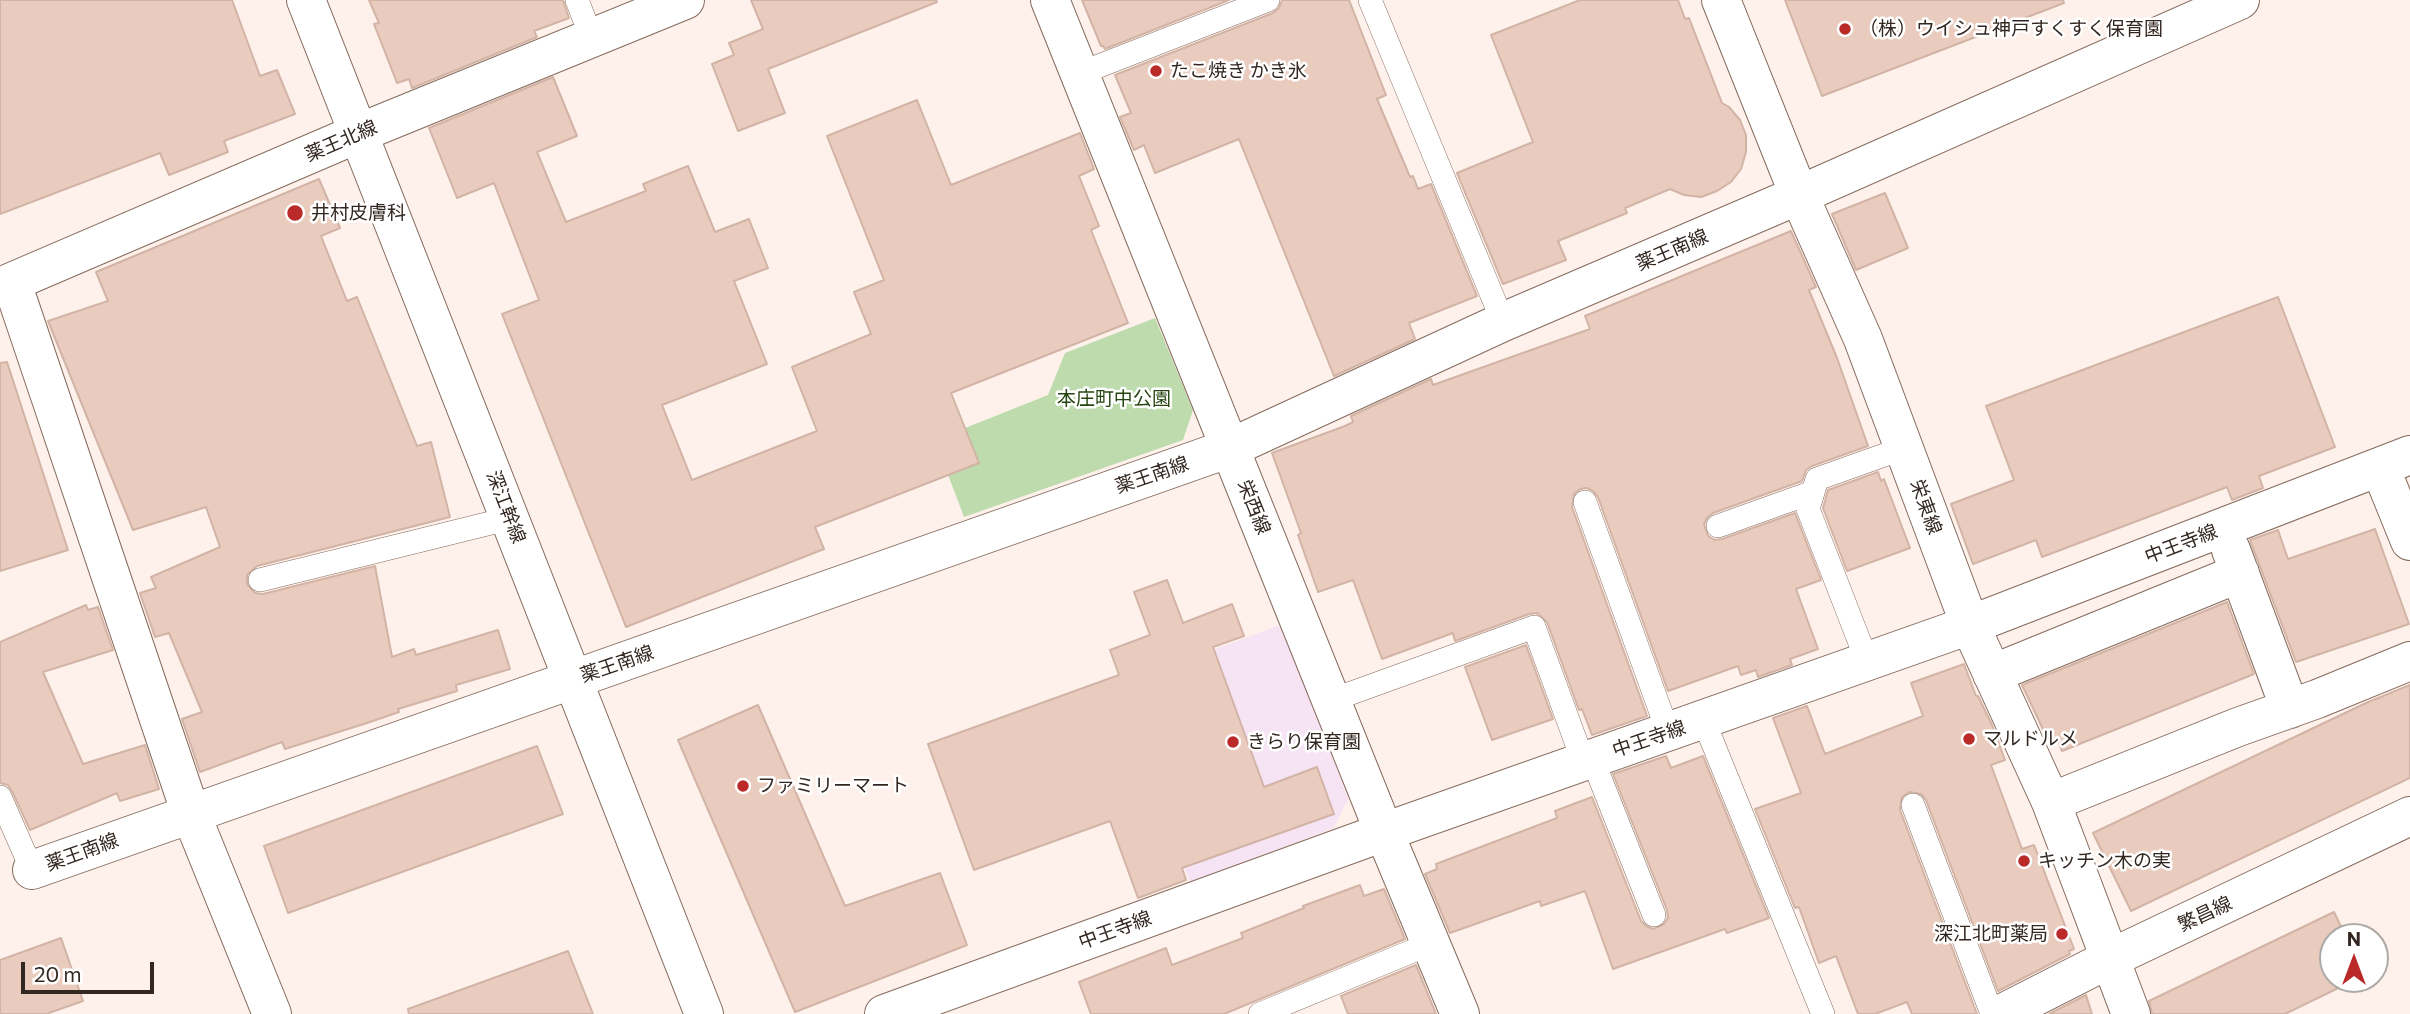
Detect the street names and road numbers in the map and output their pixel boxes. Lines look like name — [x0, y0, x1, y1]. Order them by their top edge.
street label: 薬王北線 — [302, 116, 380, 166]
street label: 薬王南線 — [1633, 225, 1711, 275]
street label: 薬王南線 — [1112, 452, 1192, 498]
street label: 深江幹線 — [482, 467, 530, 547]
street label: 栄西線 — [1233, 476, 1275, 538]
street label: 栄東線 — [1906, 476, 1946, 538]
street label: 中王寺線 — [2141, 520, 2221, 568]
street label: 薬王南線 — [577, 641, 657, 687]
street label: 中王寺線 — [1609, 716, 1689, 762]
street label: 薬王南線 — [42, 828, 122, 876]
street label: 繁昌線 — [2174, 892, 2236, 936]
street label: 中王寺線 — [1075, 906, 1155, 954]

